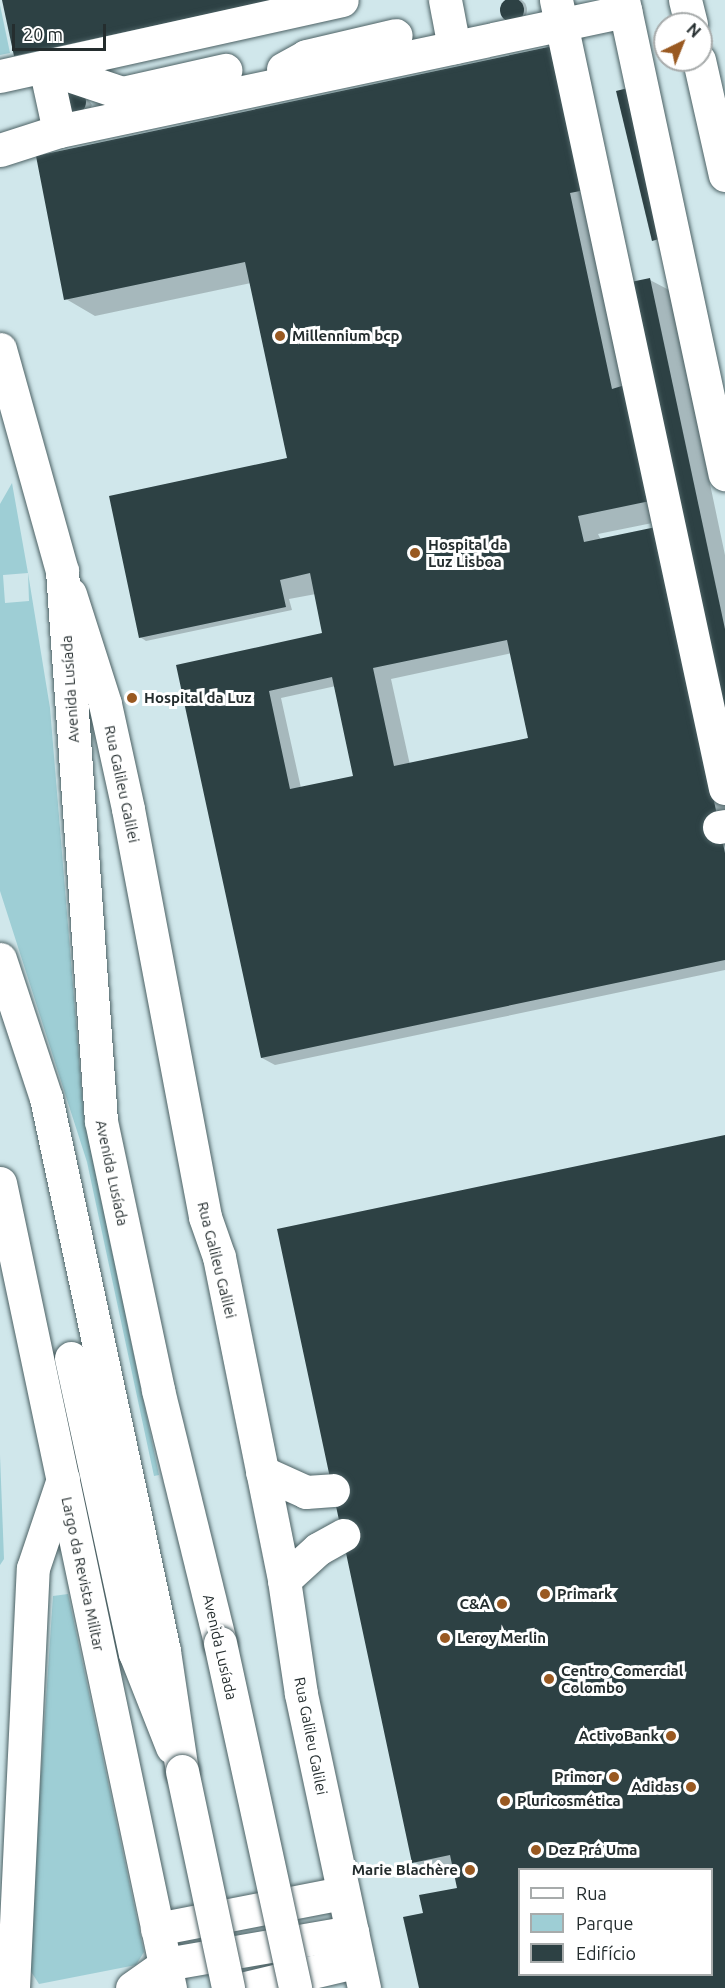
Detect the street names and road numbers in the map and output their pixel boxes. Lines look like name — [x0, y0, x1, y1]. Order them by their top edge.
street label: Avenida Lusíada — [57, 635, 83, 743]
street label: Rua Galileu Galilei — [101, 724, 143, 844]
street label: Avenida Lusíada — [92, 1118, 132, 1228]
street label: Rua Galileu Galilei — [194, 1200, 240, 1320]
street label: Largo da Revista Militar — [58, 1495, 108, 1653]
street label: Avenida Lusíada — [199, 1592, 241, 1702]
street label: Rua Galileu Galilei — [291, 1676, 331, 1796]

